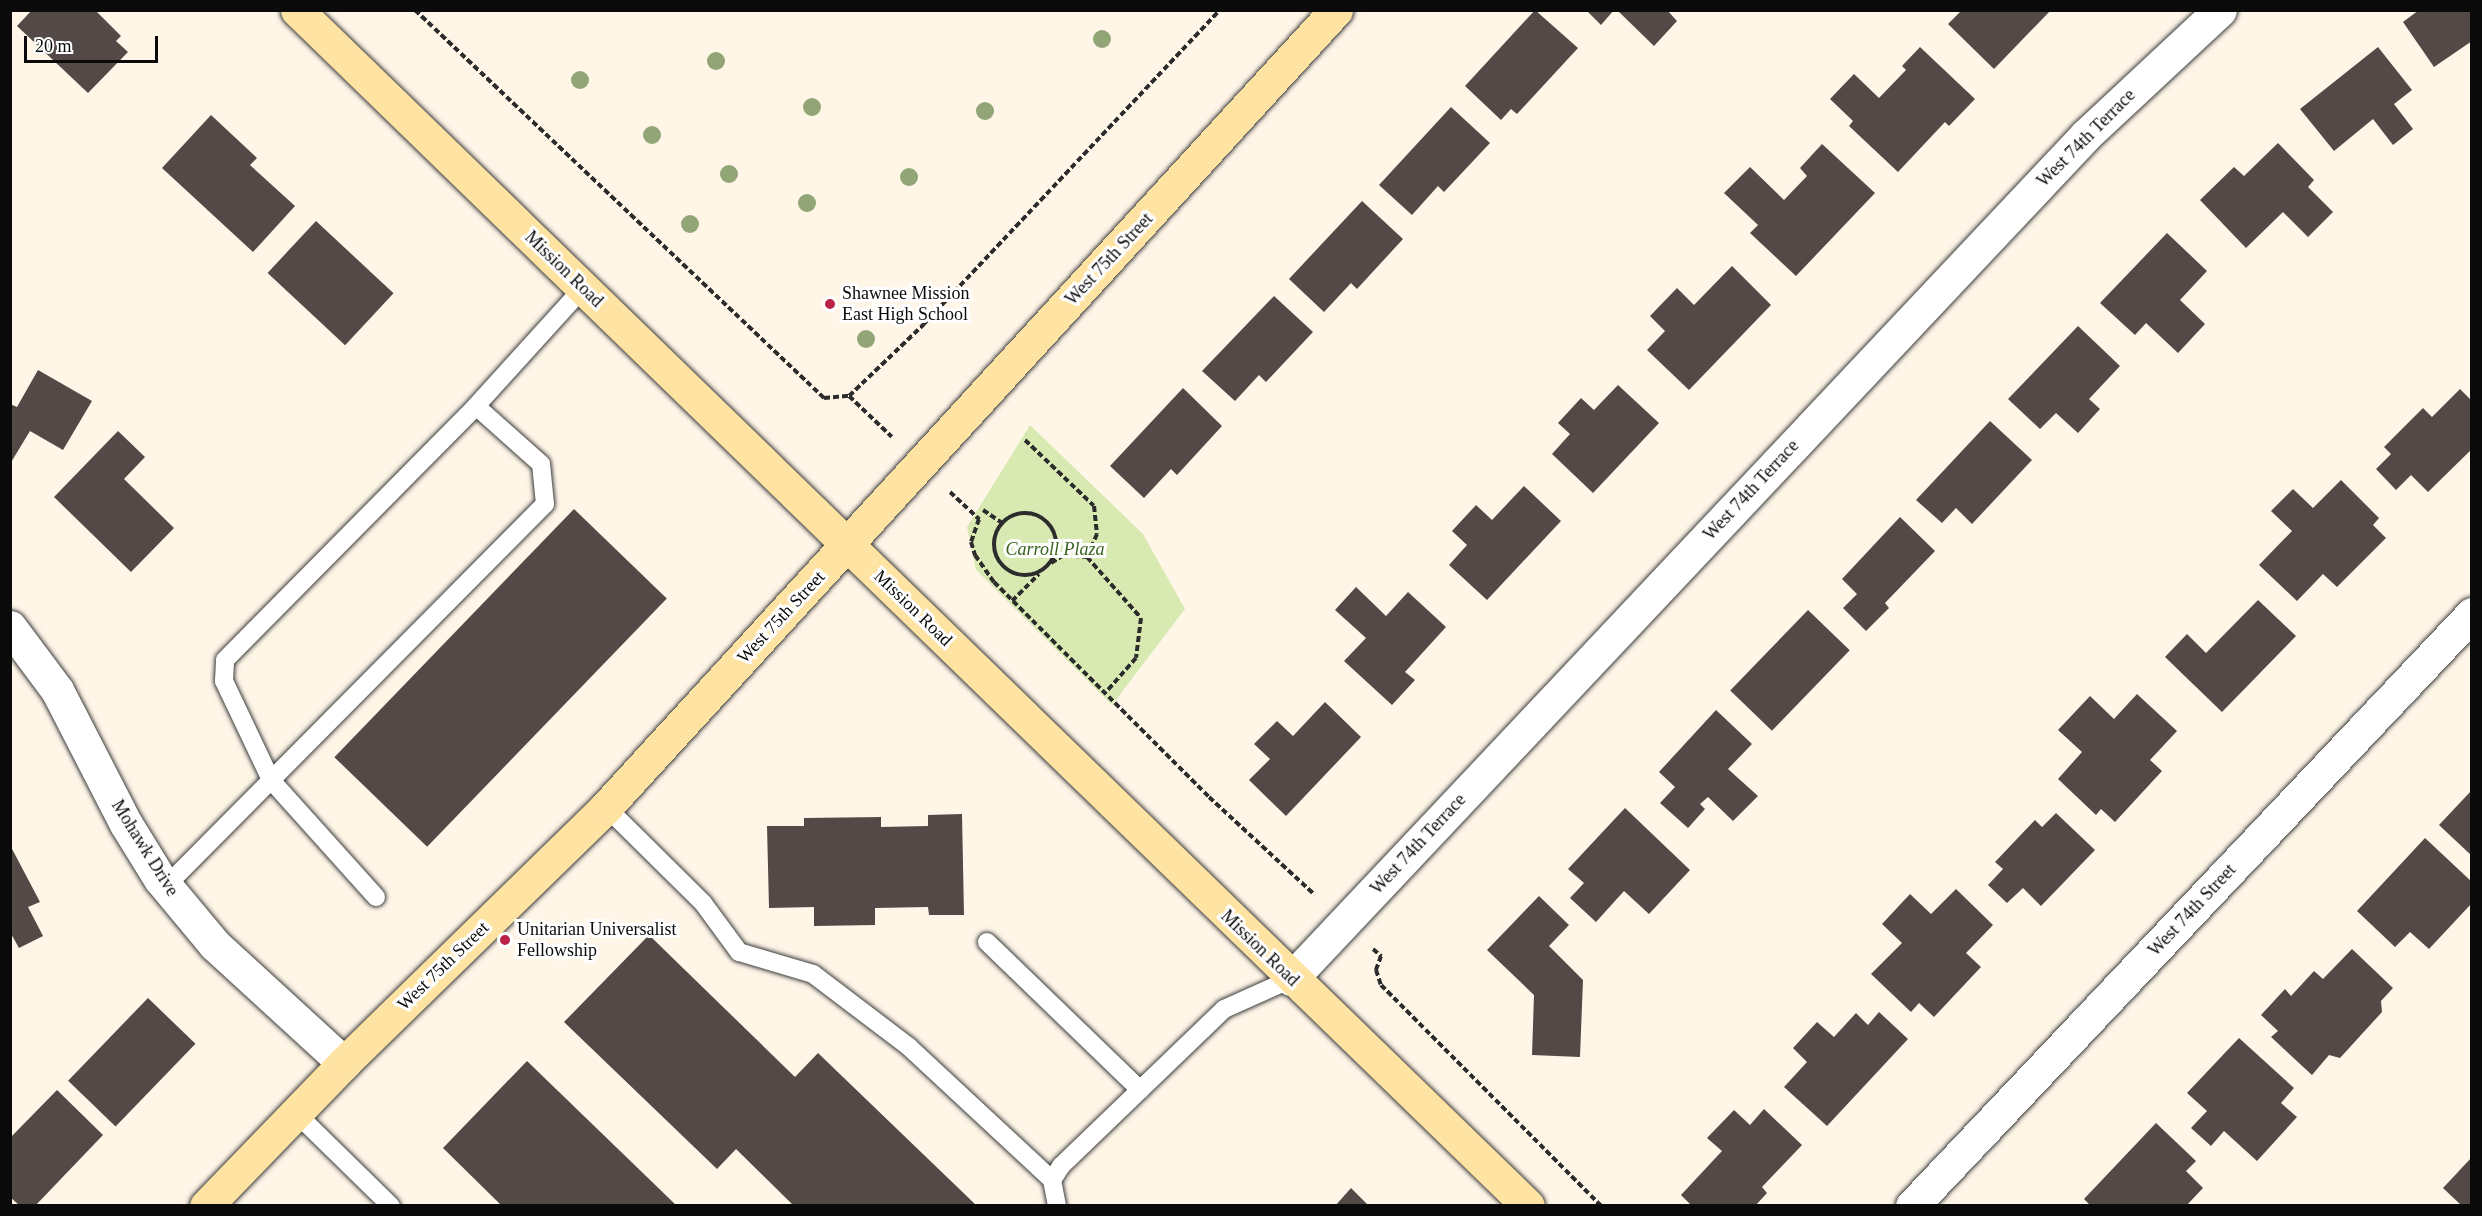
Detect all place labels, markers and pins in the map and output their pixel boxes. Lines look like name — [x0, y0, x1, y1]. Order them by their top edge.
place label: Shawnee Mission East High School — [842, 283, 969, 326]
marker: Shawnee Mission East High School — [823, 297, 837, 311]
place label: Unitarian Universalist Fellowship — [517, 919, 676, 962]
marker: Unitarian Universalist Fellowship — [498, 933, 512, 947]

